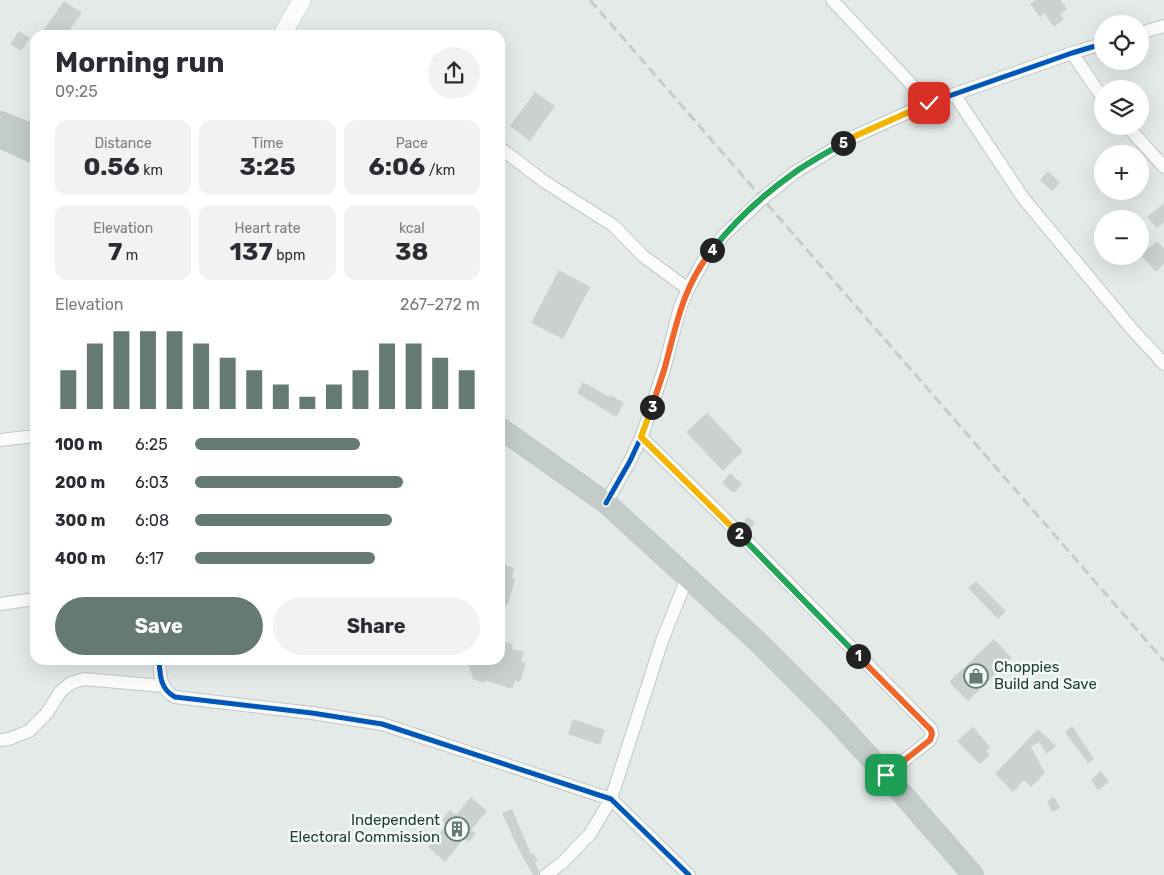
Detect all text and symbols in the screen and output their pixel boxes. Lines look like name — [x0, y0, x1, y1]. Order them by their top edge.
map controls — [1094, 15, 1149, 265]
button: locate — [1094, 15, 1149, 70]
text: Morning run — [55, 46, 224, 79]
button: share — [428, 47, 480, 99]
button: layers — [1094, 80, 1149, 135]
text: 09:25 — [55, 82, 98, 101]
pin — [908, 82, 950, 124]
icon: check — [915, 89, 943, 117]
pin: 5 — [830, 130, 856, 156]
text: Distance — [94, 135, 152, 152]
text: Time — [252, 135, 283, 152]
text: Pace — [396, 135, 428, 152]
text: 5 — [839, 135, 848, 152]
button: + — [1094, 145, 1149, 200]
text: 0.56 — [83, 152, 140, 181]
text: 3:25 — [239, 152, 296, 181]
text: 6:06 — [368, 152, 425, 181]
text: km — [140, 162, 163, 179]
text: /km — [425, 162, 455, 179]
button: − — [1094, 210, 1149, 265]
text: Elevation — [93, 220, 153, 237]
text: Heart rate — [235, 220, 300, 237]
text: kcal — [399, 220, 425, 237]
text: 7 — [108, 237, 122, 266]
text: 137 — [230, 237, 273, 266]
text: 38 — [395, 237, 429, 266]
pin: 4 — [700, 238, 724, 262]
text: 4 — [708, 242, 717, 259]
text: m — [122, 247, 138, 264]
text: bpm — [273, 247, 305, 264]
text: Elevation — [55, 295, 124, 314]
text: 267–272 m — [400, 295, 480, 314]
pin: 3 — [640, 394, 664, 420]
text: 3 — [648, 399, 657, 416]
text: 100 m — [55, 435, 103, 454]
text: 6:25 — [135, 435, 168, 454]
text: 200 m — [55, 473, 105, 492]
text: 6:03 — [135, 473, 169, 492]
text: 300 m — [55, 511, 105, 530]
text: 6:08 — [135, 511, 169, 530]
pin: 2 — [726, 522, 752, 546]
text: 2 — [735, 526, 744, 543]
text: 400 m — [55, 549, 106, 568]
text: 6:17 — [135, 549, 164, 568]
button: Save — [55, 597, 263, 655]
button: Share — [273, 597, 480, 655]
pin: 1 — [846, 644, 870, 668]
text: 1 — [855, 648, 862, 665]
place label: Choppies Build and Save — [994, 658, 1097, 693]
shop icon: Choppies Build and Save — [963, 663, 989, 689]
pin — [865, 754, 907, 796]
icon: arrive — [872, 761, 900, 789]
place label: Independent Electoral Commission — [289, 811, 440, 846]
building icon: Independent Electoral Commission — [444, 816, 470, 842]

